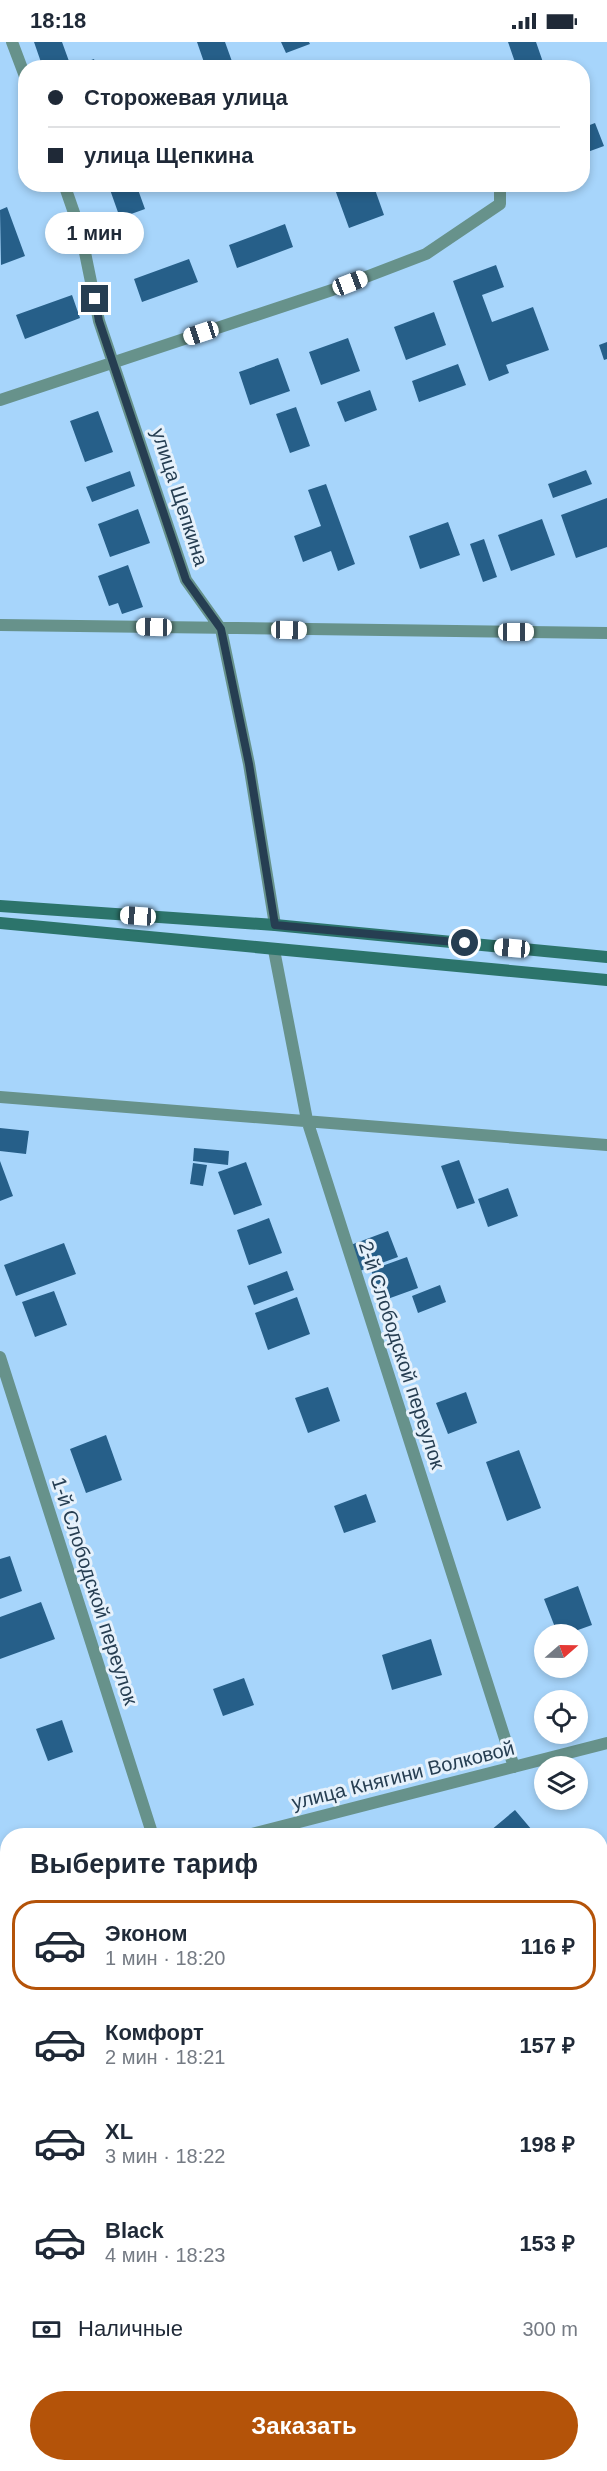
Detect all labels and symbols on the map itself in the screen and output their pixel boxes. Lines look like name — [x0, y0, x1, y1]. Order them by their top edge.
callout: 1 мин — [46, 212, 144, 254]
car — [330, 268, 370, 298]
route end — [81, 285, 108, 312]
car — [181, 319, 221, 347]
street label: улица Щепкина — [147, 425, 213, 569]
car — [136, 618, 172, 636]
car — [271, 621, 307, 639]
car — [498, 623, 534, 641]
car — [119, 906, 157, 926]
route start — [451, 929, 478, 956]
car — [493, 937, 531, 959]
street label: 2-й Слободской переулок — [355, 1238, 449, 1472]
street label: 1-й Слободской переулок — [48, 1474, 142, 1708]
north arrow — [534, 1624, 588, 1678]
street label: улица Княгини Волковой — [289, 1737, 517, 1813]

